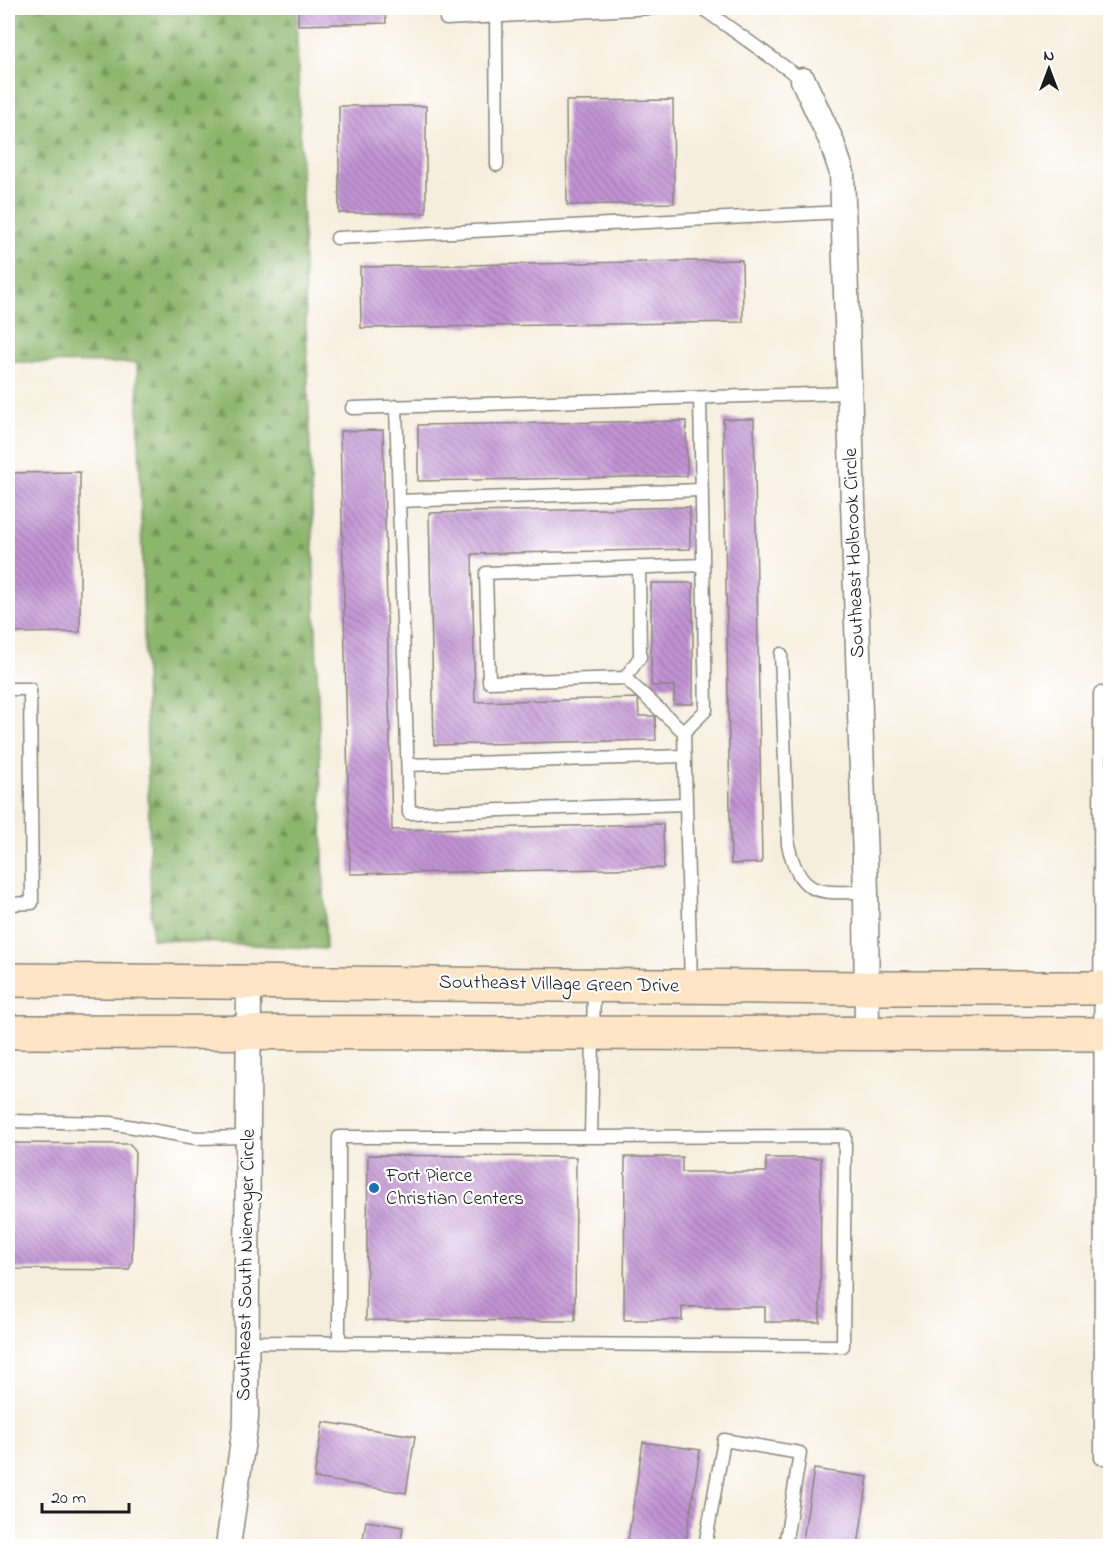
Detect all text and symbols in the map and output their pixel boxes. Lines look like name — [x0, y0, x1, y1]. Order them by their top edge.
north arrow — [1019, 39, 1079, 99]
text: N — [1044, 44, 1055, 68]
street label: Southeast Holbrook Circle — [837, 448, 873, 658]
street label: Southeast Village Green Drive — [439, 968, 679, 1003]
street label: Southeast South Niemeyer Circle — [230, 1129, 264, 1401]
place label: Fort Pierce Christian Centers — [385, 1162, 524, 1214]
marker: Fort Pierce Christian Centers — [367, 1181, 381, 1195]
scale bar — [42, 1476, 129, 1514]
text: 20 m — [51, 1486, 86, 1512]

